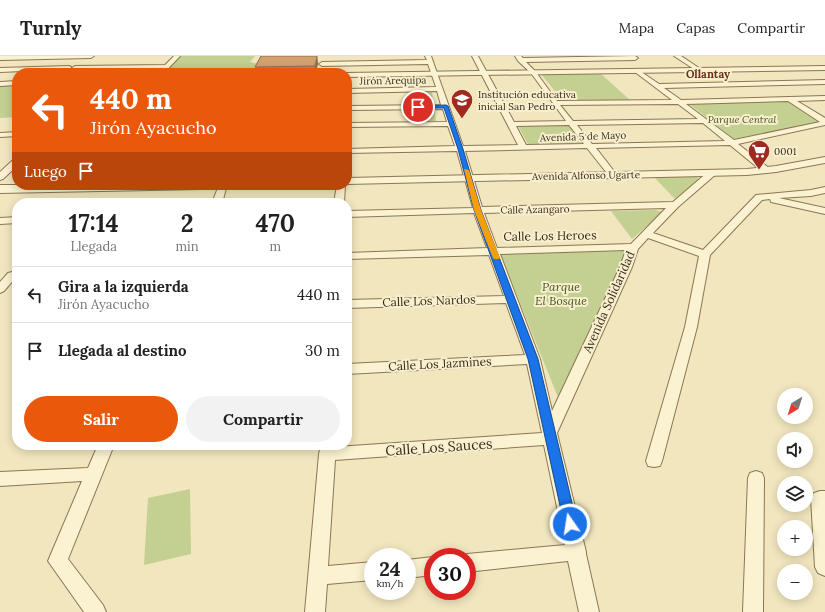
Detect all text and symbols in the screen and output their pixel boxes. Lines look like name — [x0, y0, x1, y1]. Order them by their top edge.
text: Turnly — [20, 16, 82, 40]
text: Mapa — [619, 19, 654, 37]
text: Capas — [676, 19, 715, 37]
text: Compartir — [737, 19, 805, 37]
district label: Ollantay — [686, 67, 731, 81]
street label: Jirón Arequipa — [358, 73, 427, 88]
text: 440 m — [90, 81, 172, 117]
icon: left — [24, 84, 76, 136]
school or university icon: Institución educativa inicial San Pedro — [449, 87, 475, 120]
place label: Institución educativa inicial San Pedro — [478, 88, 576, 113]
pin — [401, 90, 435, 124]
icon: arrive — [407, 96, 429, 118]
park label: Parque Central — [708, 113, 776, 126]
text: Jirón Ayacucho — [90, 116, 217, 139]
street label: Avenida 5 de Mayo — [539, 128, 627, 145]
supermarket icon: 0001 — [746, 138, 772, 171]
place label: 0001 — [774, 145, 797, 158]
icon: arrive — [75, 160, 97, 182]
text: Luego — [24, 162, 67, 181]
street label: Avenida Alfonso Ugarte — [531, 168, 641, 183]
street label: Calle Azangaro — [500, 202, 570, 217]
text: 17:14 — [69, 208, 119, 239]
text: 2 — [181, 208, 193, 239]
text: 470 — [255, 208, 295, 239]
street label: Calle Los Heroes — [503, 227, 597, 244]
text: Llegada — [71, 238, 117, 255]
text: min — [176, 238, 199, 255]
text: m — [270, 238, 281, 255]
street label: Avenida Solidaridad — [579, 249, 638, 356]
text: Gira a la izquierda — [58, 277, 189, 296]
park label: Parque El Bosque — [535, 279, 587, 308]
icon: left — [24, 284, 46, 306]
text: 440 m — [297, 285, 340, 304]
street label: Calle Los Nardos — [382, 291, 476, 310]
text: Jirón Ayacucho — [58, 296, 149, 313]
icon: arrive — [24, 340, 46, 362]
text: Llegada al destino — [58, 341, 187, 360]
text: 30 m — [305, 341, 340, 360]
street label: Calle Los Jazmines — [388, 353, 492, 374]
north arrow — [777, 388, 813, 424]
map controls — [777, 388, 813, 600]
button: Salir — [24, 396, 178, 442]
button: Compartir — [186, 396, 340, 442]
button: sound — [777, 432, 813, 468]
street label: Calle Los Sauces — [385, 434, 493, 460]
button: layers — [777, 476, 813, 512]
position arrow — [549, 503, 591, 545]
button: + — [777, 520, 813, 556]
speed limit sign: 30 — [424, 548, 476, 600]
text: 24 — [379, 556, 401, 581]
button: − — [777, 564, 813, 600]
text: km/h — [376, 577, 404, 590]

